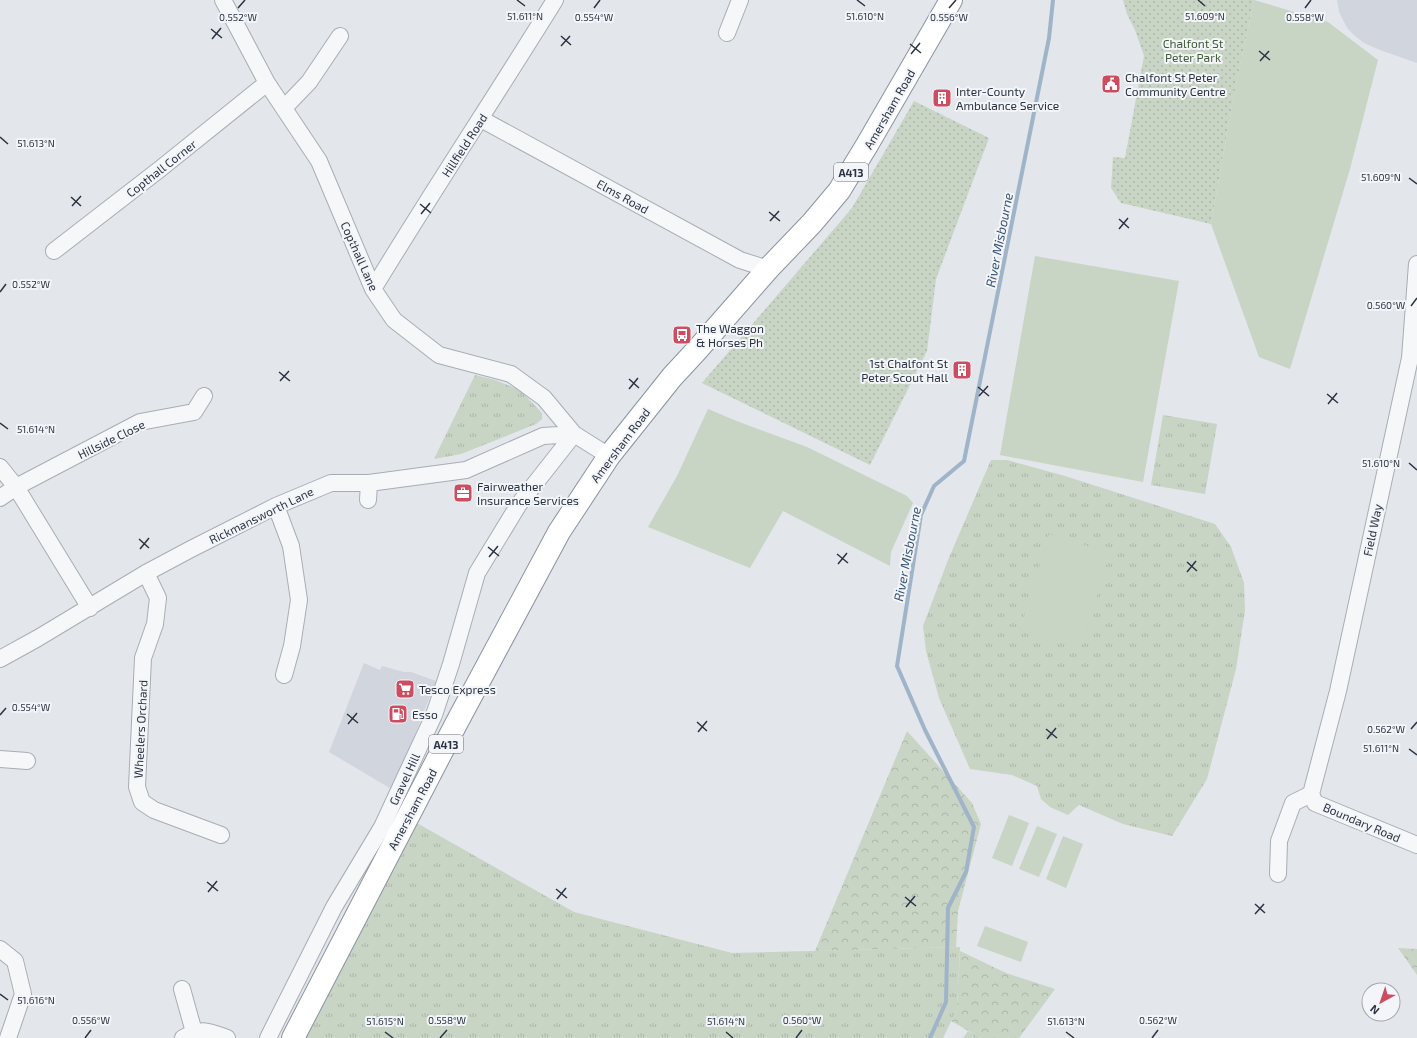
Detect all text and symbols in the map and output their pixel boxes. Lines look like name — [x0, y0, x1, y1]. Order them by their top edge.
text: 51.611°N — [507, 10, 543, 22]
text: 51.610°N — [846, 10, 884, 22]
text: 51.609°N — [1185, 10, 1225, 22]
text: 0.552°W — [219, 11, 257, 23]
text: 0.554°W — [575, 11, 614, 23]
text: 0.556°W — [930, 11, 968, 23]
text: 0.558°W — [1286, 11, 1325, 23]
park label: Chalfont St Peter Park — [1163, 36, 1224, 64]
street label: Amersham Road — [861, 67, 917, 151]
place label: Chalfont St Peter Community Centre — [1125, 70, 1226, 98]
public building icon: Chalfont St Peter Community Centre — [1100, 73, 1122, 95]
place label: Inter-County Ambulance Service — [956, 84, 1059, 112]
building icon: Inter-County Ambulance Service — [931, 87, 953, 109]
street label: Hillfield Road — [438, 111, 490, 179]
street label: Copthall Corner — [123, 136, 199, 200]
text: 51.613°N — [17, 137, 55, 149]
road number: A413 — [834, 163, 868, 181]
text: 51.609°N — [1361, 171, 1401, 183]
street label: Elms Road — [595, 176, 651, 216]
water label: River Misbourne — [982, 191, 1016, 289]
street label: Copthall Lane — [338, 219, 382, 293]
text: 0.552°W — [12, 278, 50, 290]
text: 0.560°W — [1367, 299, 1406, 311]
place label: The Waggon & Horses Ph — [696, 321, 764, 349]
bus stop icon: The Waggon & Horses Ph — [671, 324, 693, 346]
place label: 1st Chalfont St Peter Scout Hall — [861, 356, 948, 384]
building icon: 1st Chalfont St Peter Scout Hall — [951, 359, 973, 381]
street label: Amersham Road — [587, 405, 653, 485]
street label: Hillside Close — [75, 417, 147, 461]
text: 51.614°N — [17, 423, 55, 435]
text: 51.610°N — [1362, 457, 1400, 469]
place label: Fairweather Insurance Services — [477, 479, 579, 507]
office icon: Fairweather Insurance Services — [452, 482, 474, 504]
street label: Rickmansworth Lane — [207, 484, 315, 546]
street label: Field Way — [1360, 502, 1384, 557]
water label: River Misbourne — [890, 505, 924, 603]
supermarket icon: Tesco Express — [394, 678, 416, 700]
street label: Wheelers Orchard — [130, 679, 150, 779]
place label: Tesco Express — [419, 682, 496, 696]
text: 0.554°W — [12, 701, 51, 713]
fuel station icon: Esso — [387, 703, 409, 725]
place label: Esso — [412, 707, 438, 721]
text: 0.562°W — [1367, 723, 1406, 735]
road number: A413 — [429, 735, 463, 753]
text: 51.611°N — [1363, 742, 1399, 754]
street label: Gravel Hill — [386, 750, 422, 807]
street label: Amersham Road — [385, 766, 439, 852]
street label: Boundary Road — [1321, 799, 1403, 845]
north arrow — [1361, 982, 1401, 1022]
text: 51.616°N — [17, 994, 55, 1006]
text: N — [1367, 1002, 1381, 1018]
text: 0.556°W — [72, 1014, 110, 1026]
text: 0.558°W — [428, 1014, 467, 1026]
text: 0.560°W — [783, 1014, 822, 1026]
text: 0.562°W — [1139, 1014, 1178, 1026]
text: 51.615°N — [366, 1015, 404, 1027]
text: 51.614°N — [707, 1015, 745, 1027]
text: 51.613°N — [1047, 1015, 1085, 1027]

